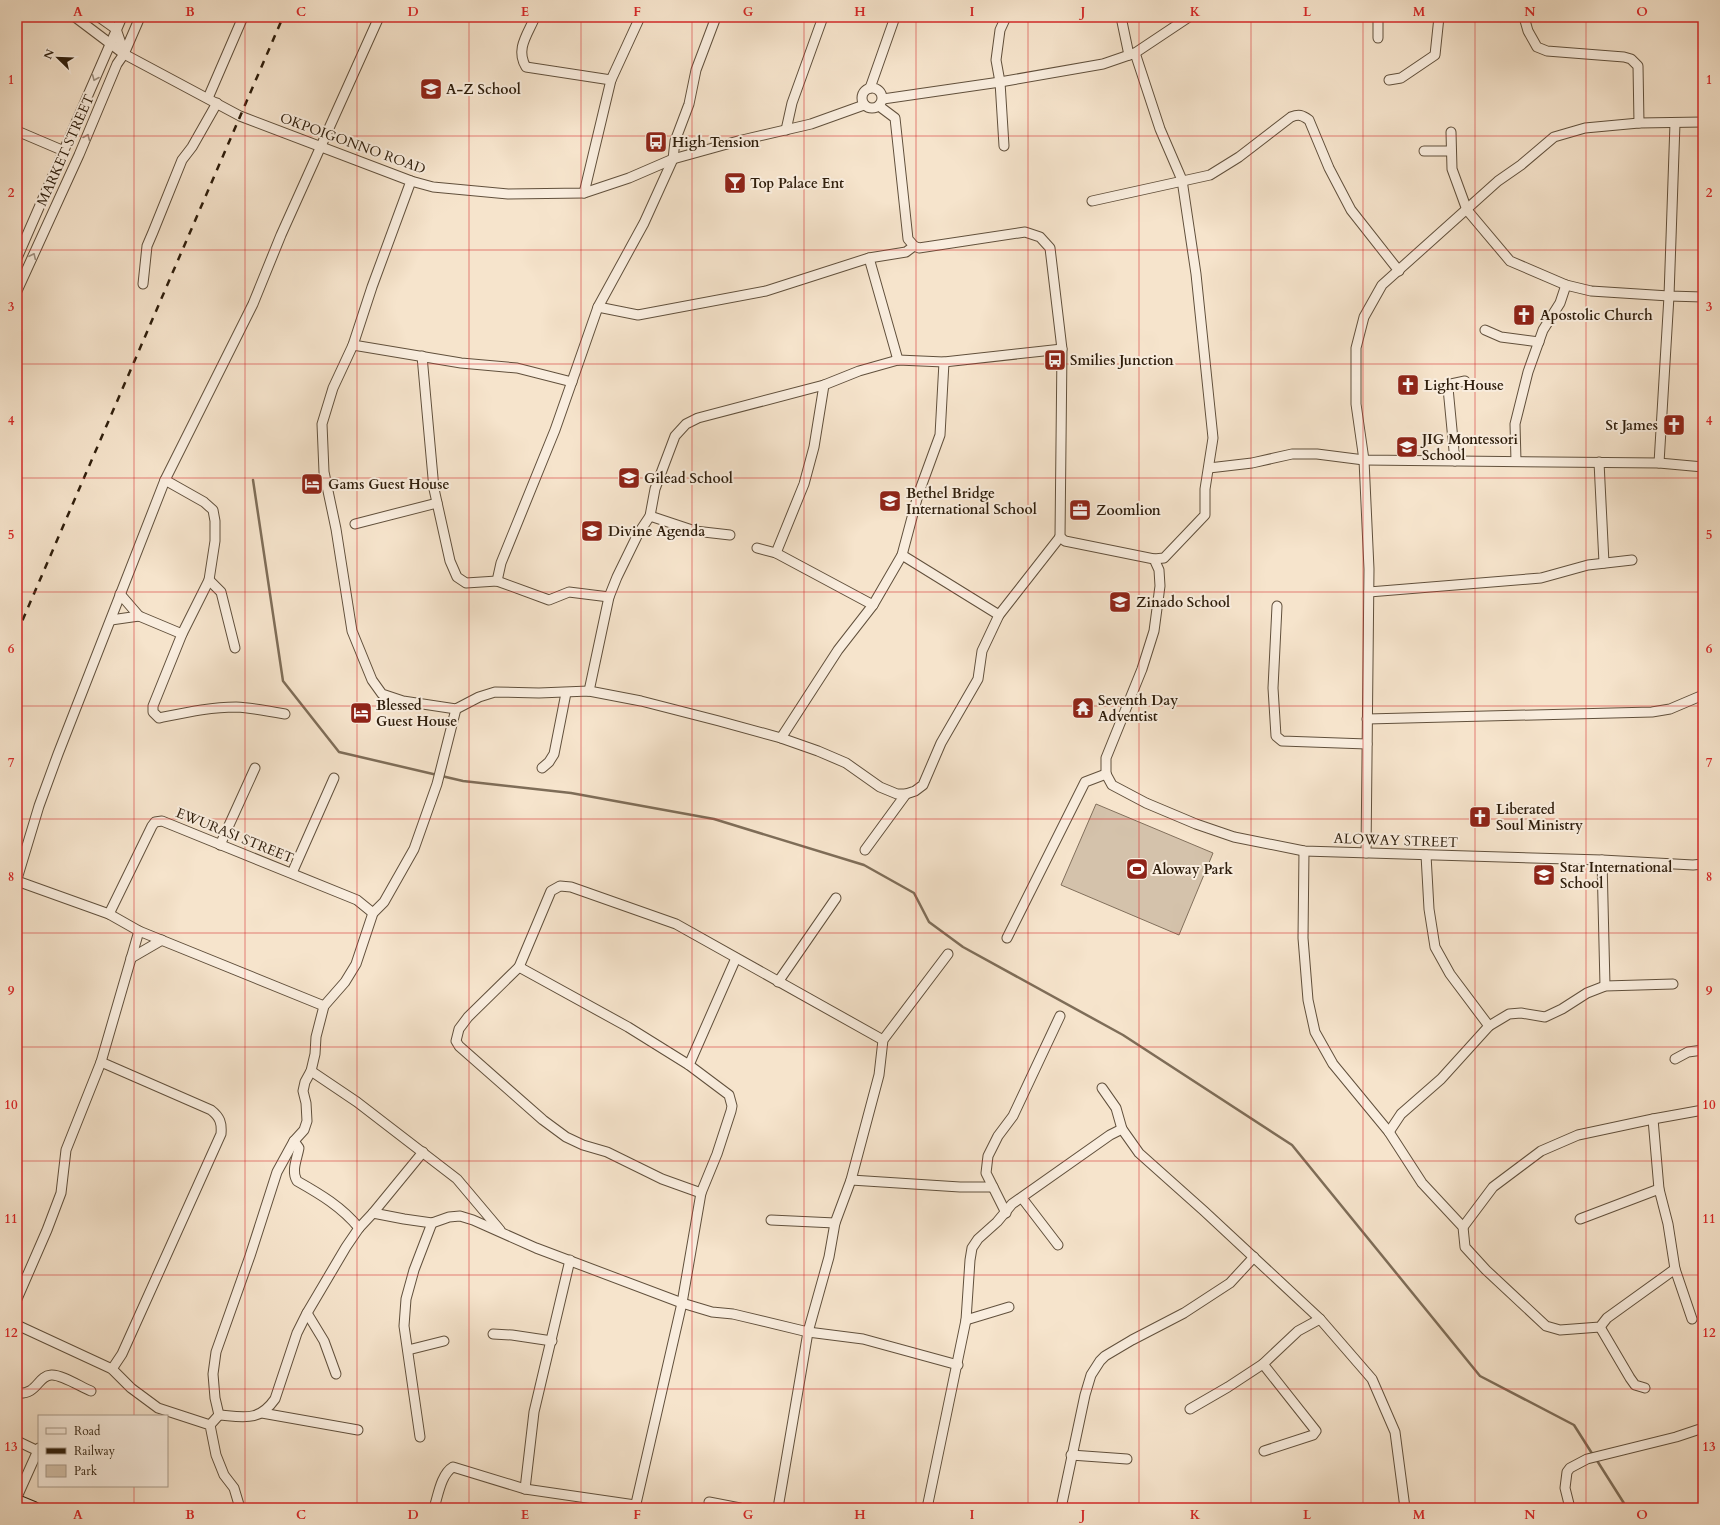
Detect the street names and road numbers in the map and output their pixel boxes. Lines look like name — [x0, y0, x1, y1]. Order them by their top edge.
street label: MARKET STREET — [32, 91, 99, 209]
street label: OKPOIGONNO ROAD — [277, 108, 428, 179]
street label: EWURASI STREET — [173, 803, 296, 868]
street label: ALOWAY STREET — [1333, 829, 1459, 852]

